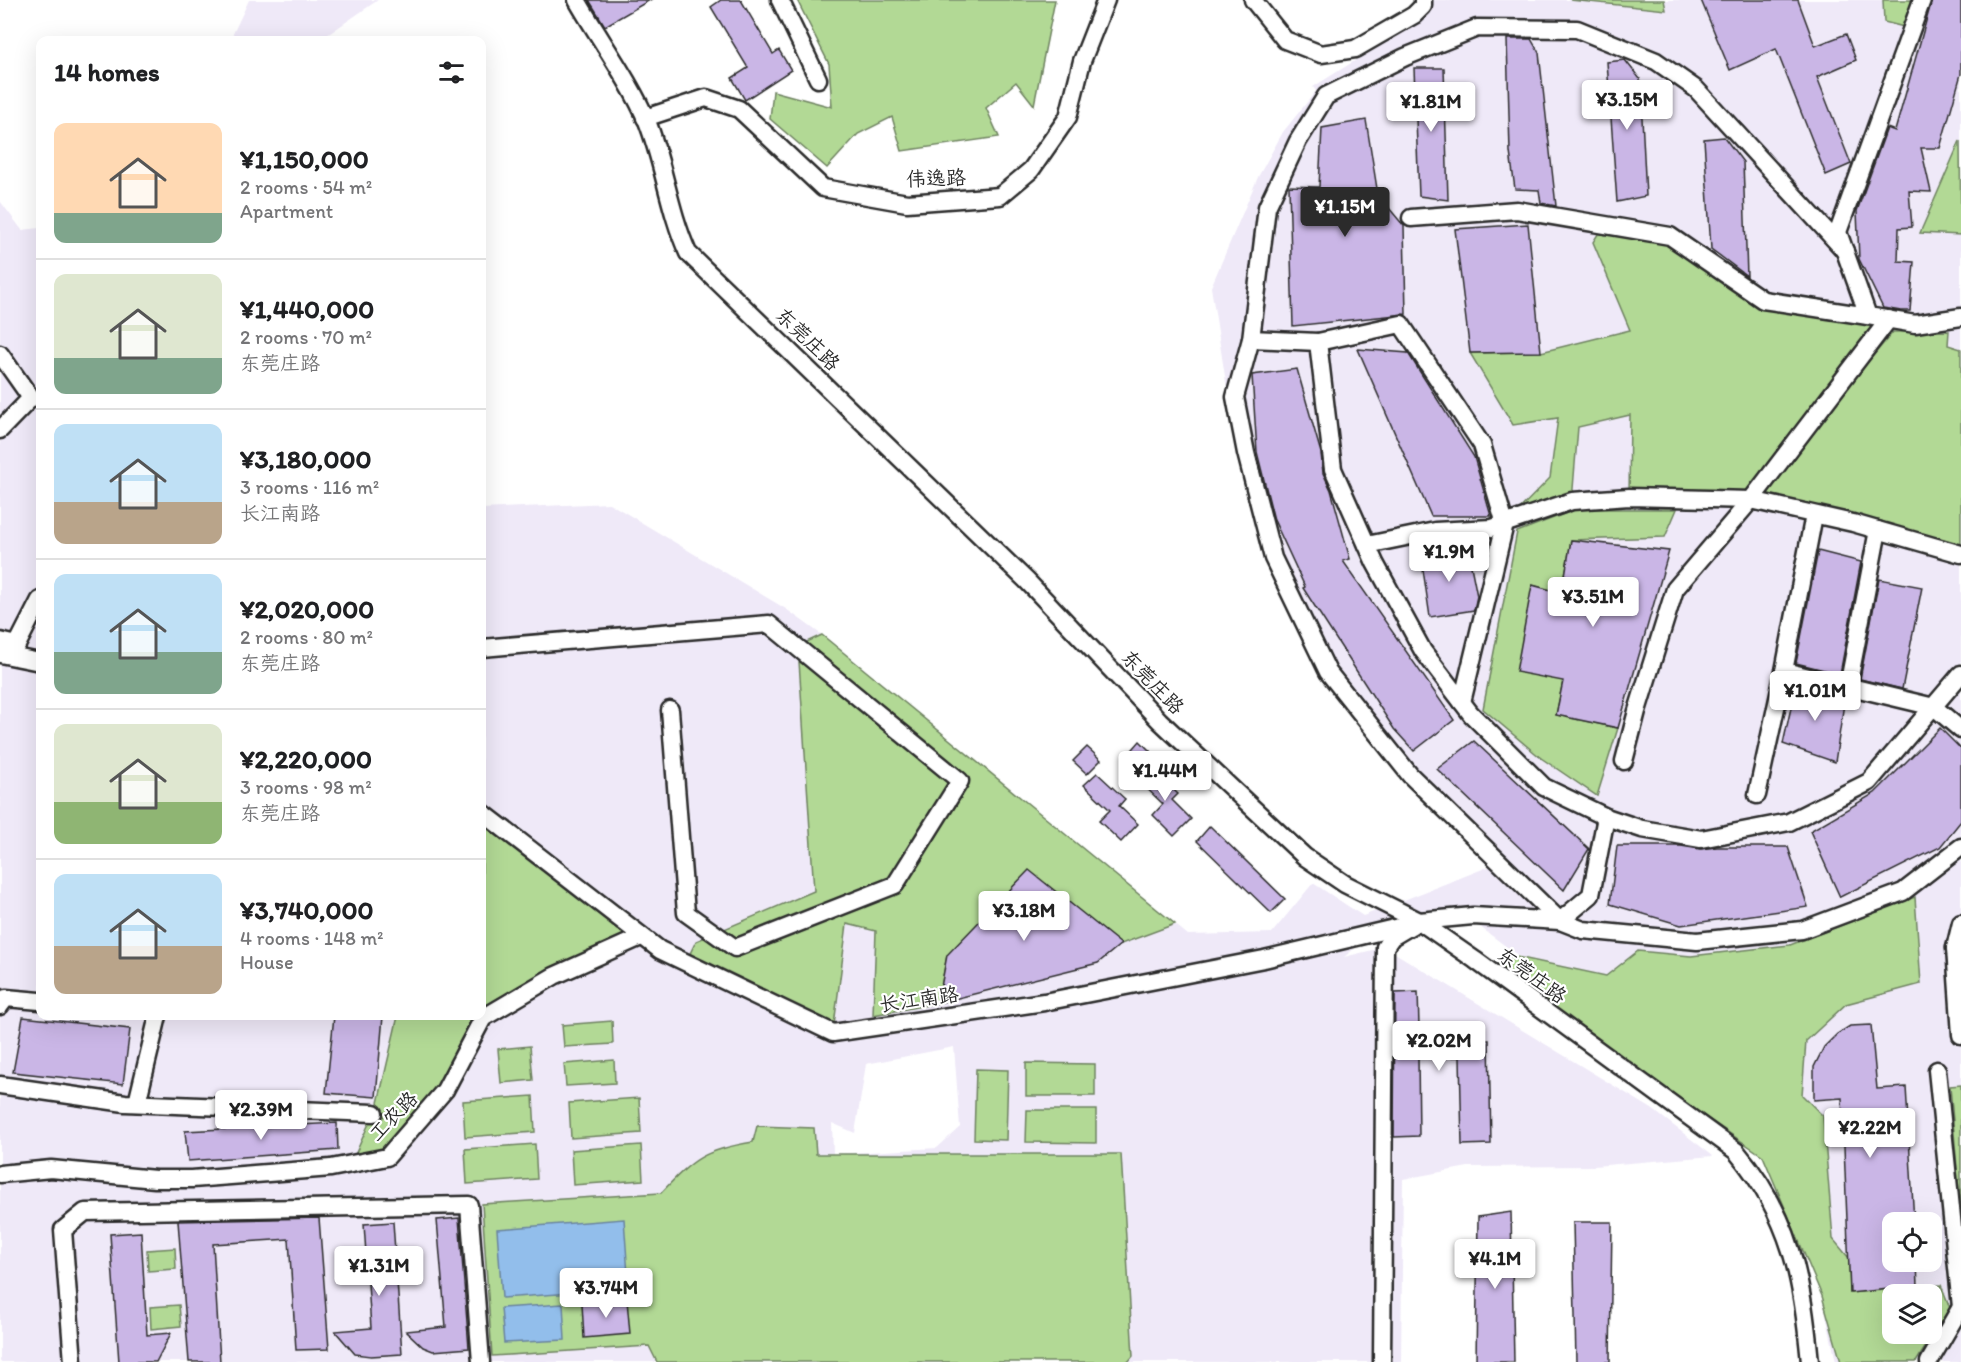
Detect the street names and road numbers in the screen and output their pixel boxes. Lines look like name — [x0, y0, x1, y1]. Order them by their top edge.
street label: 伟逸路 — [906, 165, 967, 191]
street label: 东莞庄路 — [771, 303, 846, 376]
street label: 东莞庄路 — [1117, 645, 1190, 720]
street label: 东莞庄路 — [1493, 942, 1572, 1009]
street label: 长江南路 — [878, 981, 961, 1016]
street label: 工农路 — [364, 1085, 423, 1146]

